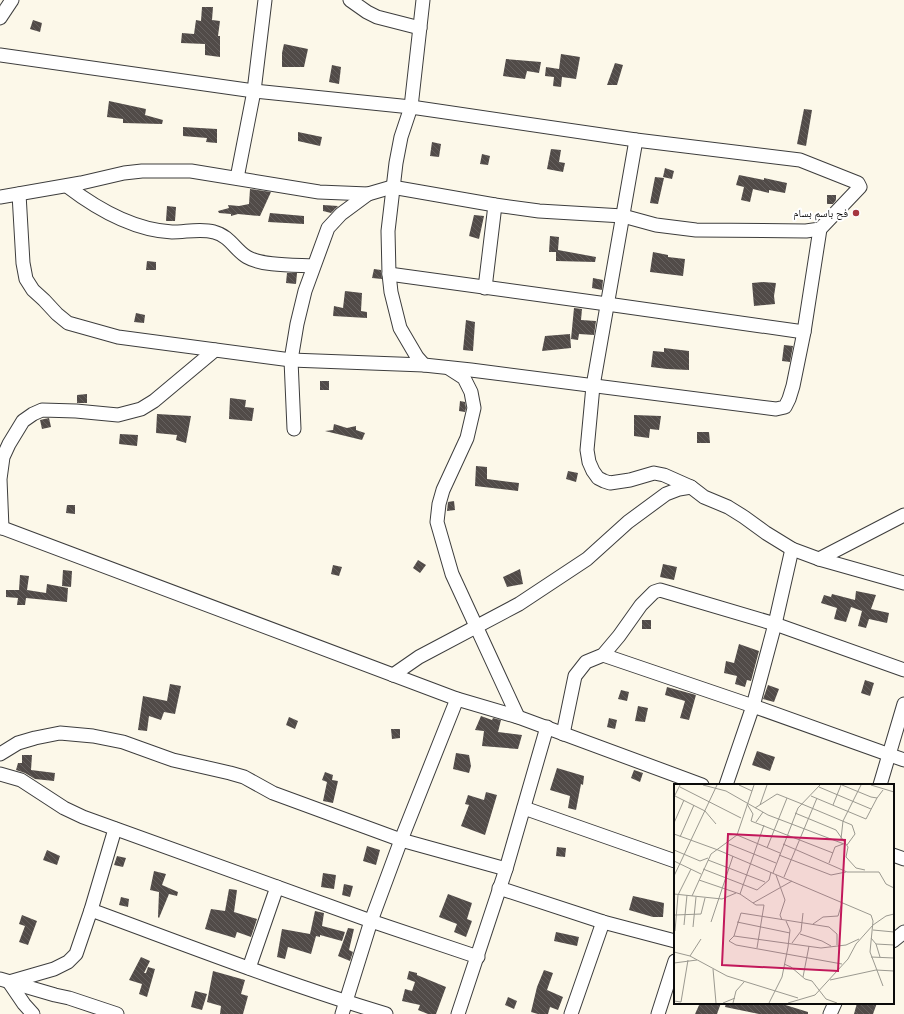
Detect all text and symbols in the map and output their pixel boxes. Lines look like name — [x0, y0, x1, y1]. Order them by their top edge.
place label: فح باسم بسام — [793, 207, 848, 221]
marker: فح باسم بسام — [851, 208, 861, 218]
inset map — [674, 784, 894, 1004]

